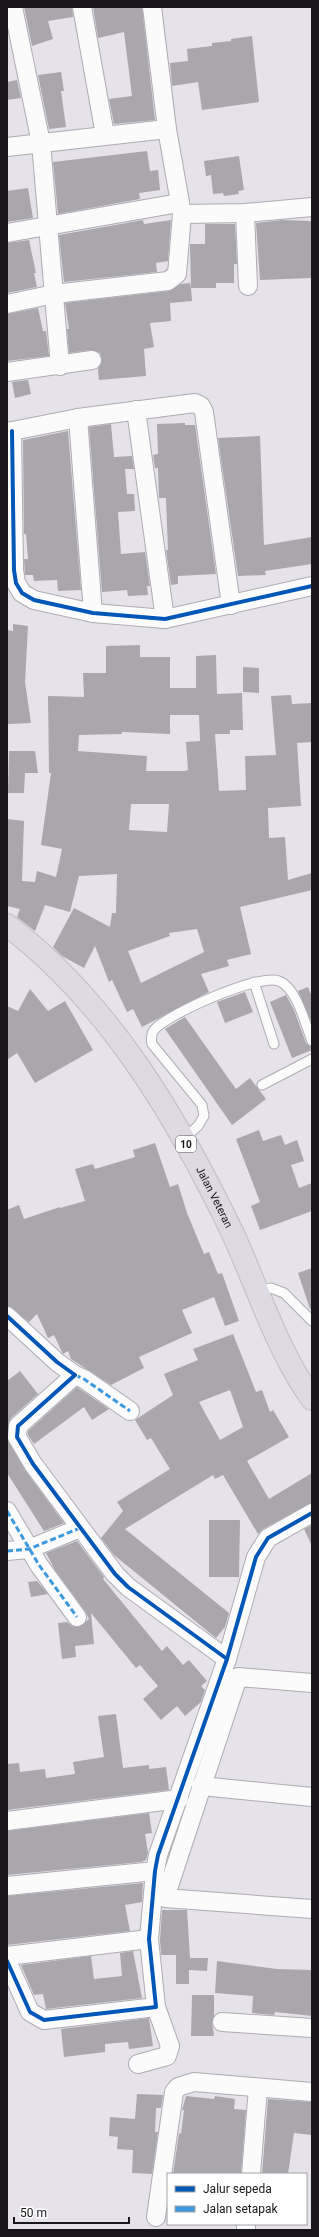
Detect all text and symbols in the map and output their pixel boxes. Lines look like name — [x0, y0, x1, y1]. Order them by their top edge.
road number: 10 — [176, 1136, 196, 1152]
street label: Jalan Veteran — [193, 1164, 235, 1230]
legend — [167, 2173, 307, 2225]
text: Jalur sepeda — [203, 2182, 272, 2196]
scale bar — [14, 2199, 129, 2225]
text: Jalan setapak — [203, 2202, 278, 2216]
text: 50 m — [20, 2206, 47, 2220]

